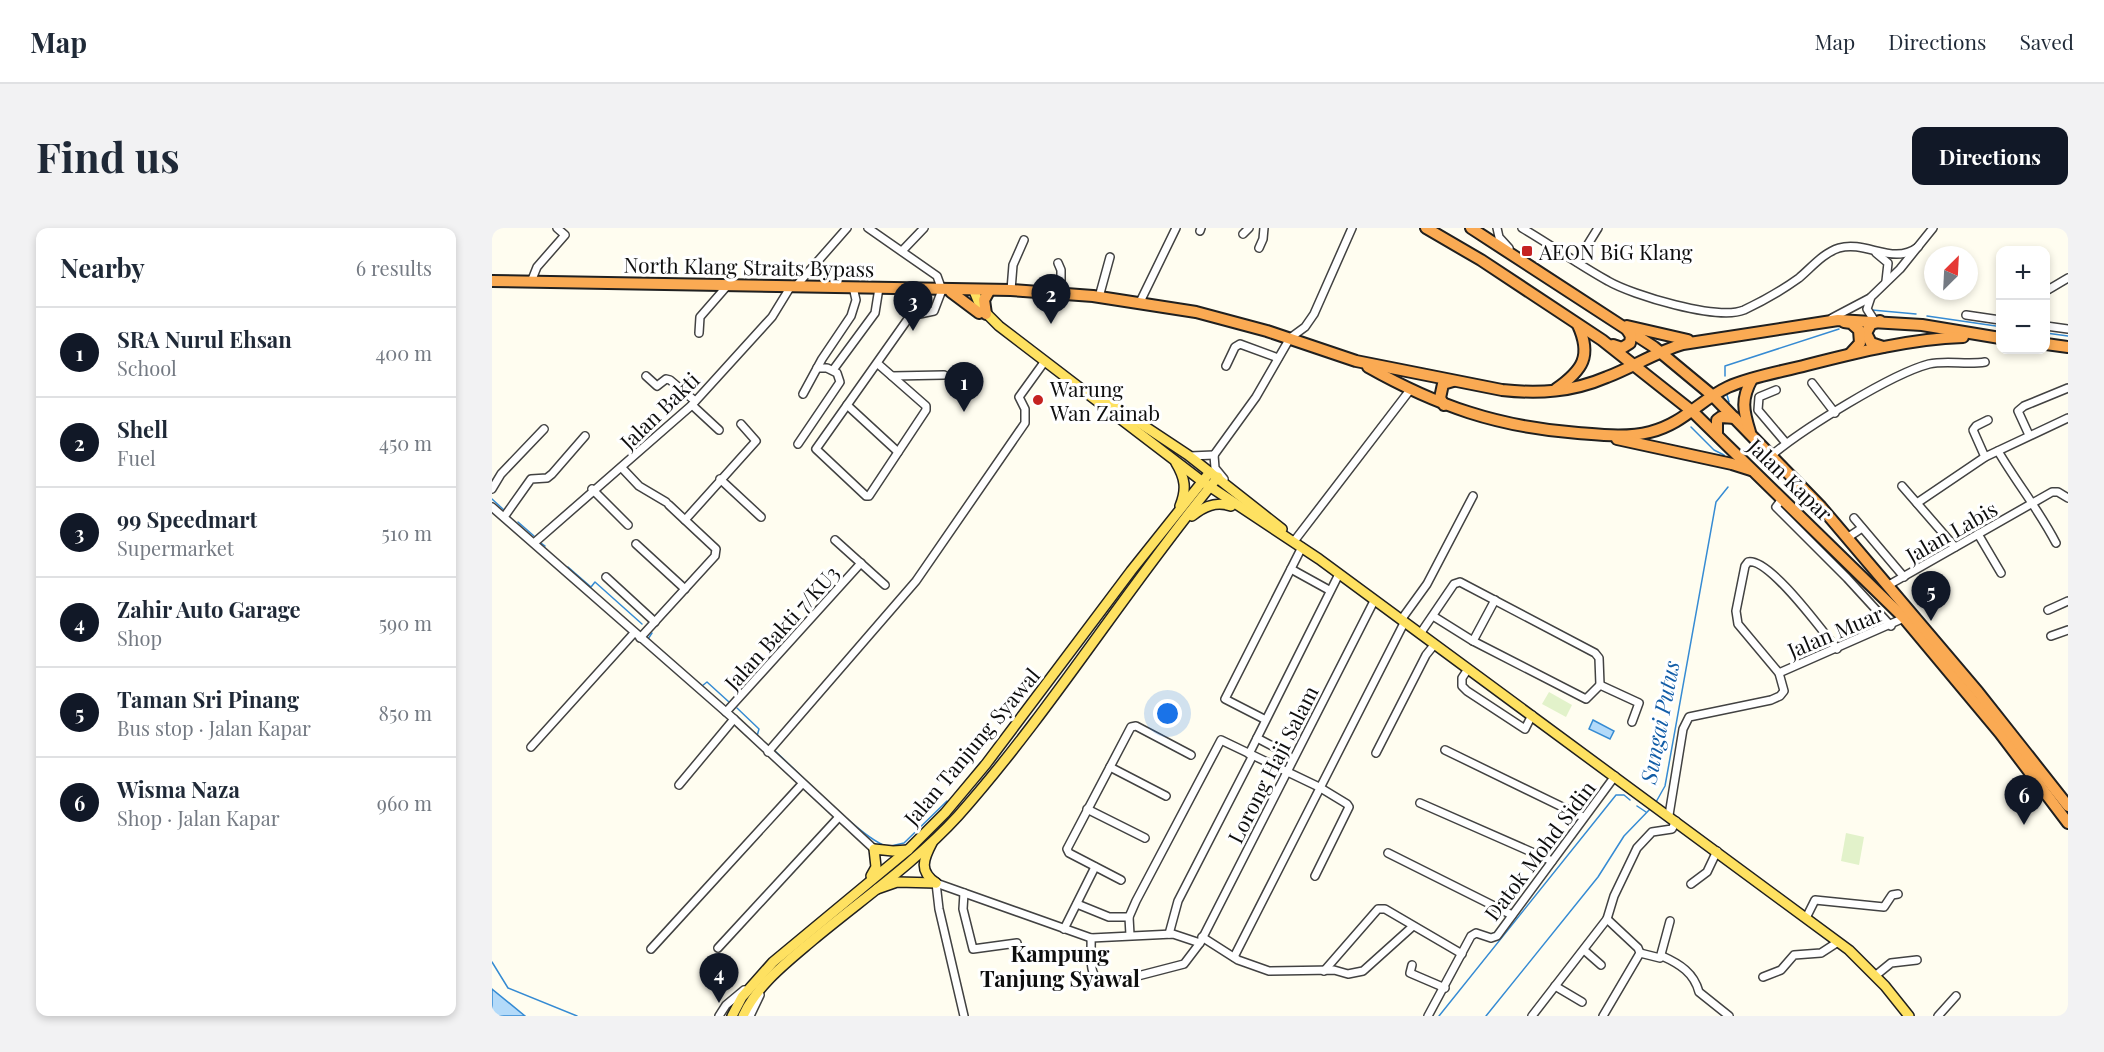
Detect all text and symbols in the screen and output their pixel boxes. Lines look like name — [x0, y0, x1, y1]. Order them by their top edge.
text: Map — [30, 23, 87, 60]
text: Map — [1814, 27, 1855, 55]
text: Directions — [1888, 27, 1986, 55]
text: Saved — [2019, 27, 2074, 55]
button: Directions — [1912, 127, 2068, 185]
text: Find us — [36, 128, 180, 184]
place label: AEON BiG Klang — [1538, 237, 1693, 265]
marker: AEON BiG Klang — [1520, 244, 1534, 258]
north arrow — [1924, 246, 1978, 300]
map controls — [1996, 246, 2050, 354]
button: + — [1996, 246, 2050, 300]
text: Nearby — [60, 250, 145, 285]
street label: North Klang Straits Bypass — [623, 250, 875, 282]
text: 6 results — [356, 254, 432, 281]
pin: 2 — [1032, 274, 1070, 324]
pin: 3 — [894, 282, 932, 331]
button: − — [1996, 300, 2050, 354]
text: SRA Nurul Ehsan — [117, 324, 292, 354]
text: 1 — [76, 339, 83, 366]
text: 400 m — [375, 339, 432, 366]
text: School — [117, 354, 177, 381]
pin: 1 — [944, 362, 984, 412]
street label: Jalan Bakti — [613, 365, 705, 455]
place label: Warung Wan Zainab — [1049, 374, 1160, 426]
marker: Warung Wan Zainab — [1031, 393, 1045, 407]
text: Shell — [117, 414, 168, 444]
text: 2 — [74, 429, 85, 456]
text: 450 m — [379, 429, 432, 456]
street label: Jalan Kapar — [1742, 431, 1840, 527]
text: Fuel — [117, 444, 156, 471]
street label: Jalan Labis — [1899, 494, 2002, 569]
text: 99 Speedmart — [117, 504, 257, 534]
text: 3 — [75, 519, 84, 546]
text: 510 m — [382, 519, 432, 546]
text: Supermarket — [117, 534, 234, 561]
street label: Jalan Bakti 7/KU3 — [717, 559, 844, 696]
pin: 5 — [1912, 572, 1950, 621]
text: Zahir Auto Garage — [117, 594, 301, 624]
street label: Jalan Muar — [1782, 598, 1888, 664]
text: 4 — [74, 609, 85, 636]
text: 590 m — [379, 609, 432, 636]
text: Shop — [117, 624, 162, 651]
water label: Sungai Putus — [1632, 657, 1686, 787]
street label: Jalan Tanjung Syawal — [896, 661, 1045, 831]
street label: Lorong Haji Salam — [1220, 680, 1324, 847]
text: Taman Sri Pinang — [117, 684, 299, 714]
text: 5 — [75, 699, 84, 726]
text: 850 m — [379, 699, 432, 726]
your location — [1153, 699, 1182, 728]
text: Bus stop · Jalan Kapar — [117, 714, 311, 741]
text: Wisma Naza — [117, 774, 240, 804]
street label: Datok Mohd Sidin — [1477, 774, 1601, 926]
pin: 6 — [2004, 776, 2044, 825]
text: 6 — [74, 789, 85, 816]
text: 960 m — [377, 789, 432, 816]
text: Shop · Jalan Kapar — [117, 804, 280, 831]
district label: Kampung Tanjung Syawal — [980, 938, 1140, 993]
pin: 4 — [700, 954, 738, 1003]

